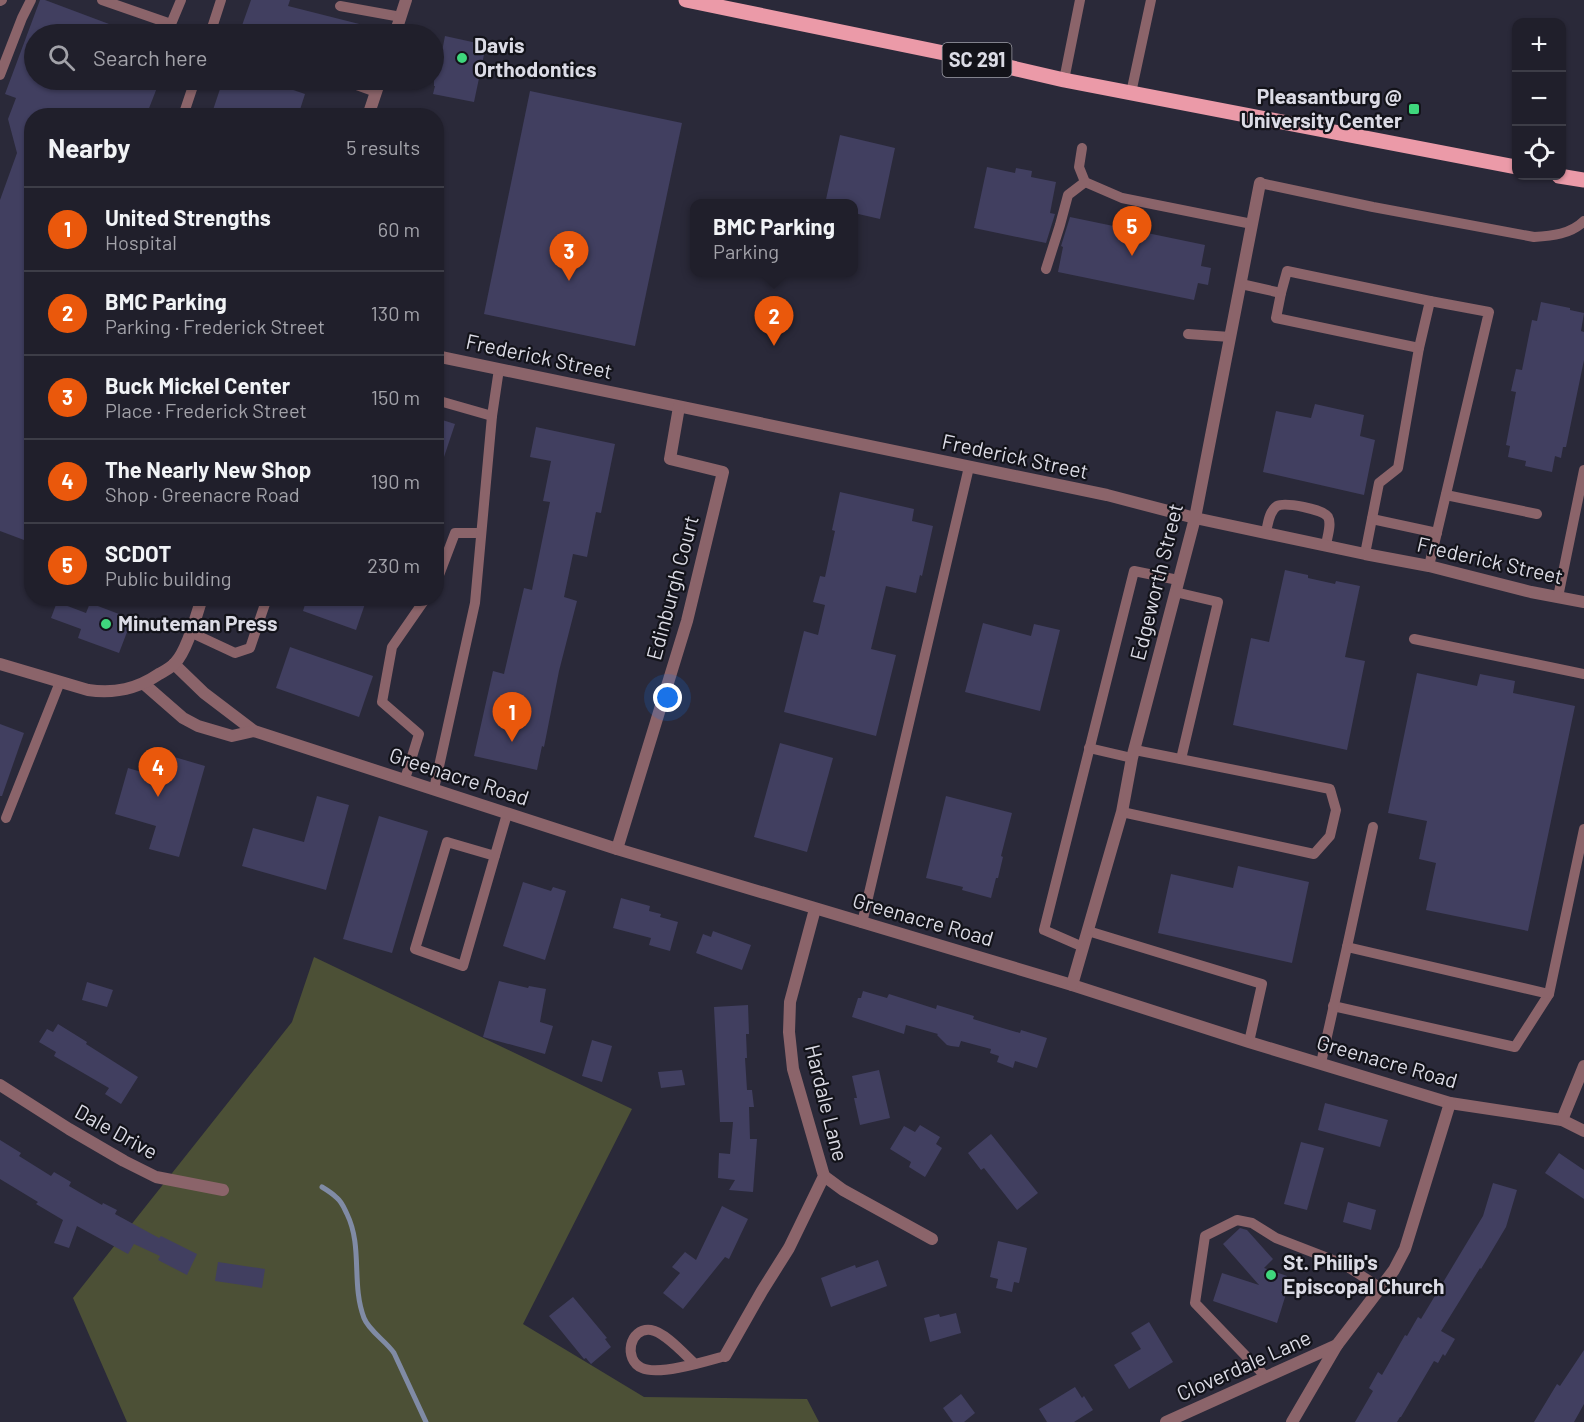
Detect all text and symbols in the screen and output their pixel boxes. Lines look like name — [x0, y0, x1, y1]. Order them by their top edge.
map controls — [1512, 18, 1566, 180]
button: + — [1512, 18, 1566, 72]
search box — [24, 24, 444, 90]
place label: Davis Orthodontics — [474, 32, 597, 81]
icon: search — [45, 41, 78, 74]
road number: SC 291 — [942, 43, 1012, 77]
text: Search here — [93, 44, 207, 70]
marker: Davis Orthodontics — [455, 51, 469, 65]
button: − — [1512, 72, 1566, 126]
place label: Pleasantburg @ University Center — [1241, 83, 1402, 132]
marker: Pleasantburg @ University Center — [1407, 102, 1421, 116]
button: locate — [1512, 126, 1566, 180]
text: Nearby — [48, 132, 130, 163]
text: 5 results — [346, 135, 420, 159]
popup — [690, 199, 858, 277]
text: United Strengths — [105, 204, 271, 230]
pin: 5 — [1112, 206, 1152, 256]
text: BMC Parking — [713, 213, 835, 239]
text: 1 — [64, 217, 71, 241]
text: 60 m — [378, 217, 420, 241]
text: Hospital — [105, 230, 177, 254]
pin: 3 — [550, 232, 588, 281]
text: Parking — [713, 239, 779, 263]
text: BMC Parking — [105, 288, 227, 314]
pin: 2 — [754, 296, 794, 346]
text: 2 — [62, 301, 73, 325]
text: 130 m — [371, 301, 420, 325]
text: Parking · Frederick Street — [105, 314, 325, 338]
street label: Frederick Street — [464, 328, 615, 383]
text: Buck Mickel Center — [105, 372, 290, 398]
text: 3 — [62, 385, 73, 409]
text: 150 m — [371, 385, 420, 409]
text: Place · Frederick Street — [105, 398, 307, 422]
street label: Frederick Street — [940, 428, 1091, 483]
text: The Nearly New Shop — [105, 456, 311, 482]
text: 4 — [61, 469, 74, 493]
text: 190 m — [371, 469, 420, 493]
text: Shop · Greenacre Road — [105, 482, 300, 506]
street label: Edgeworth Street — [1124, 501, 1187, 663]
street label: Edinburgh Court — [640, 513, 703, 663]
street label: Frederick Street — [1415, 531, 1566, 588]
text: SCDOT — [105, 540, 171, 566]
text: 5 — [62, 553, 73, 577]
text: 230 m — [367, 553, 420, 577]
text: Public building — [105, 566, 231, 590]
place label: Minuteman Press — [118, 610, 277, 635]
marker: Minuteman Press — [99, 617, 113, 631]
your location — [653, 683, 682, 712]
pin: 1 — [492, 692, 532, 742]
street label: Greenacre Road — [387, 741, 532, 810]
pin: 4 — [138, 748, 178, 797]
street label: Greenacre Road — [850, 887, 997, 951]
street label: Greenacre Road — [1314, 1029, 1461, 1093]
street label: Hardale Lane — [801, 1042, 854, 1164]
street label: Dale Drive — [71, 1098, 162, 1164]
place label: St. Philip's Episcopal Church — [1283, 1249, 1445, 1298]
marker: St. Philip's Episcopal Church — [1264, 1268, 1278, 1282]
street label: Cloverdale Lane — [1172, 1324, 1314, 1405]

